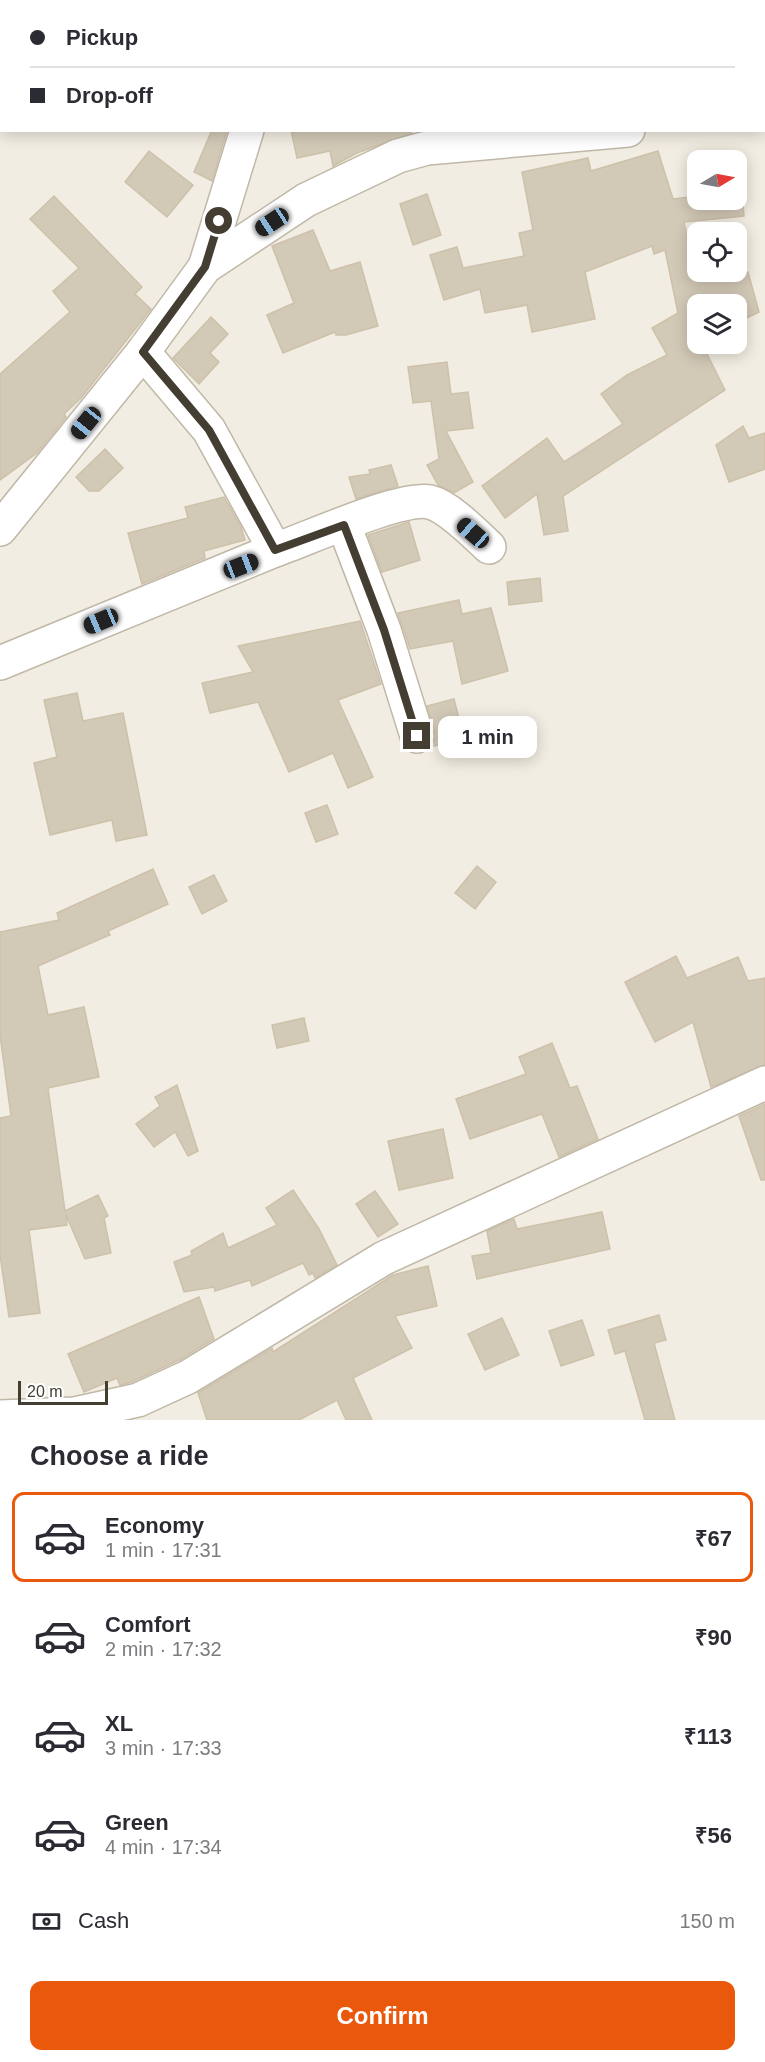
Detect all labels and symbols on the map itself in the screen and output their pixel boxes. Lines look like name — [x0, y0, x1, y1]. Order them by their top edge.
north arrow — [687, 150, 747, 210]
car — [252, 205, 292, 239]
route start — [205, 207, 232, 234]
car — [68, 403, 104, 443]
car — [454, 514, 492, 552]
car — [221, 551, 261, 581]
car — [81, 606, 121, 636]
callout: 1 min — [438, 715, 537, 757]
route end — [403, 722, 430, 749]
scale bar — [18, 1378, 108, 1406]

